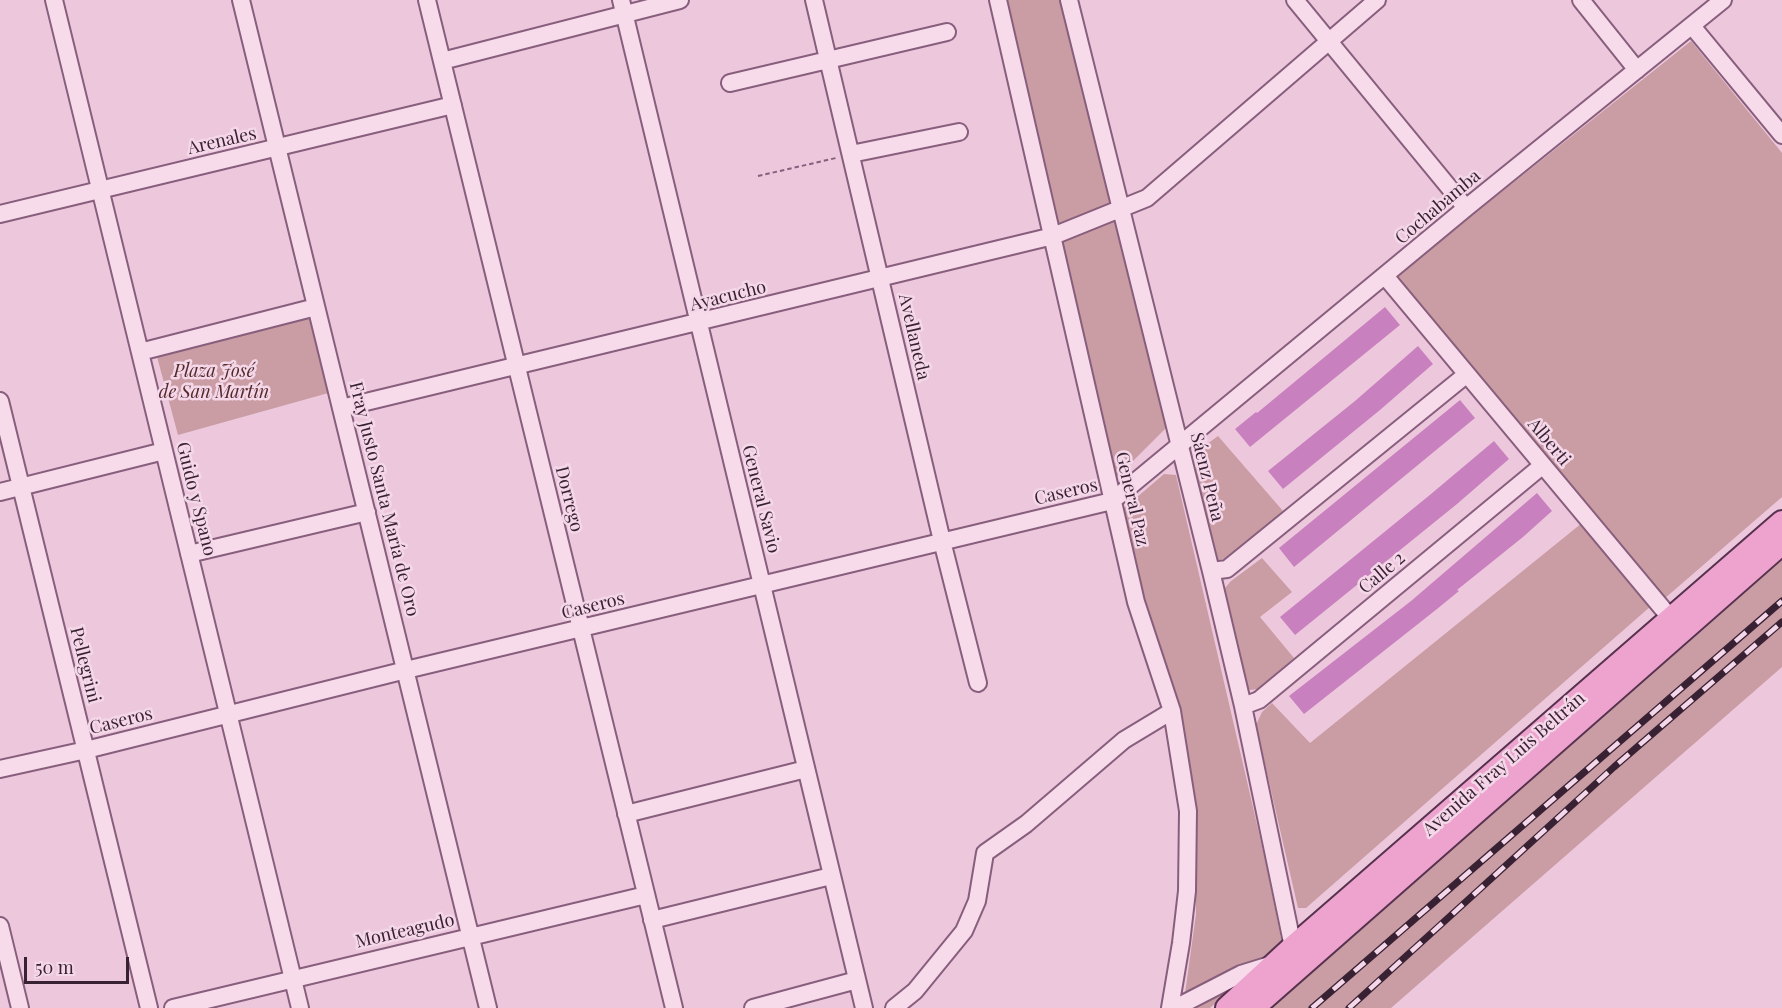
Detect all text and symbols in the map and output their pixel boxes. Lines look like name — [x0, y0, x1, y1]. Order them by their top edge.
street label: Arenales — [186, 123, 258, 159]
street label: Cochabamba — [1391, 165, 1485, 249]
street label: Ayacucho — [688, 276, 768, 316]
street label: Avellaneda — [894, 292, 934, 382]
park label: Plaza José de San Martín — [159, 360, 269, 403]
street label: Fray Justo Santa María de Oro — [344, 380, 424, 618]
street label: Alberti — [1523, 414, 1575, 470]
street label: Sáenz Peña — [1186, 430, 1228, 524]
street label: Guido y Spano — [171, 440, 221, 558]
street label: General Savio — [737, 443, 785, 555]
street label: General Paz — [1111, 450, 1153, 548]
street label: Dorrego — [550, 464, 588, 534]
street label: Caseros — [1032, 474, 1100, 510]
street label: Calle 2 — [1354, 547, 1410, 599]
street label: Caseros — [559, 588, 627, 624]
street label: Pellegrini — [65, 625, 105, 705]
street label: Avenida Fray Luis Beltrán — [1418, 688, 1590, 840]
street label: Caseros — [87, 703, 155, 739]
street label: Monteagudo — [354, 909, 456, 953]
scale bar — [27, 945, 132, 983]
text: 50 m — [35, 955, 74, 979]

